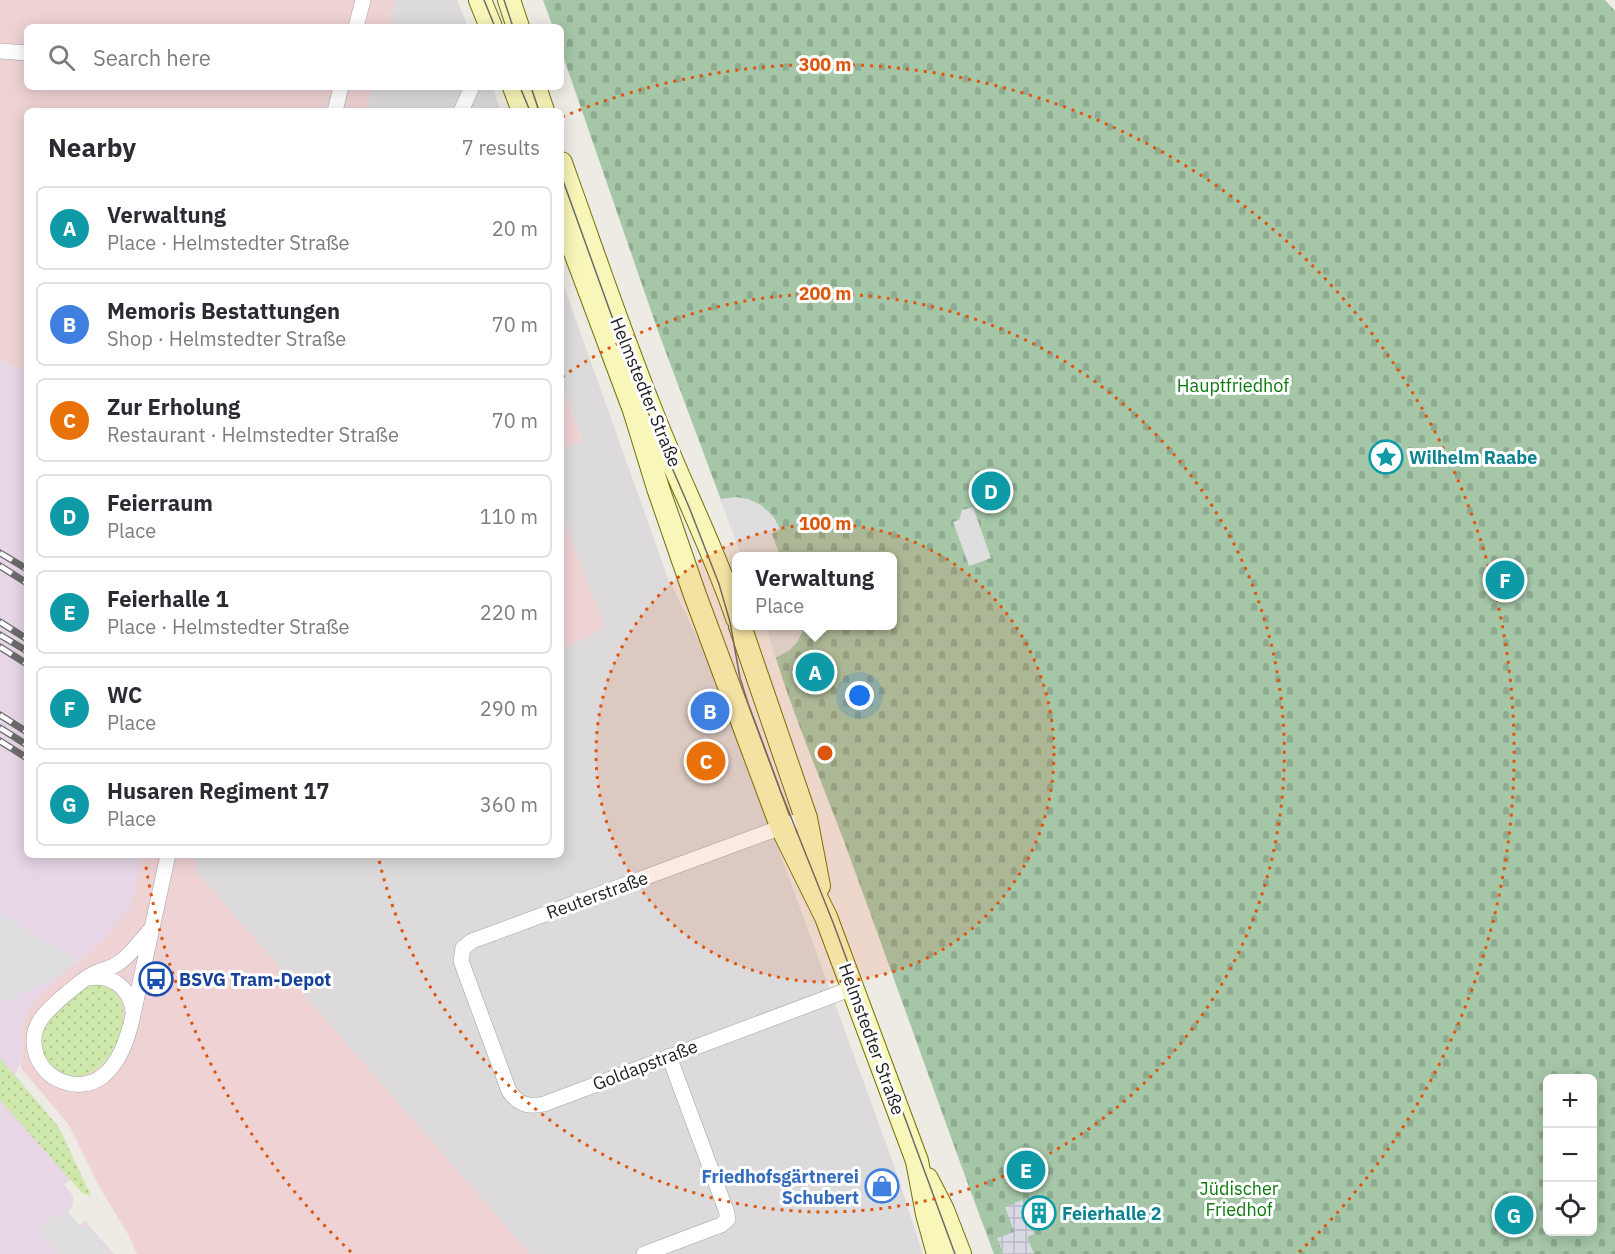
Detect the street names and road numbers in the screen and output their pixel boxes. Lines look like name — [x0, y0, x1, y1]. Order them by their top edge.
street label: Helmstedter Straße — [605, 314, 687, 470]
street label: Reuterstraße — [543, 866, 651, 924]
street label: Helmstedter Straße — [834, 960, 910, 1118]
street label: Goldapstraße — [589, 1034, 701, 1096]

